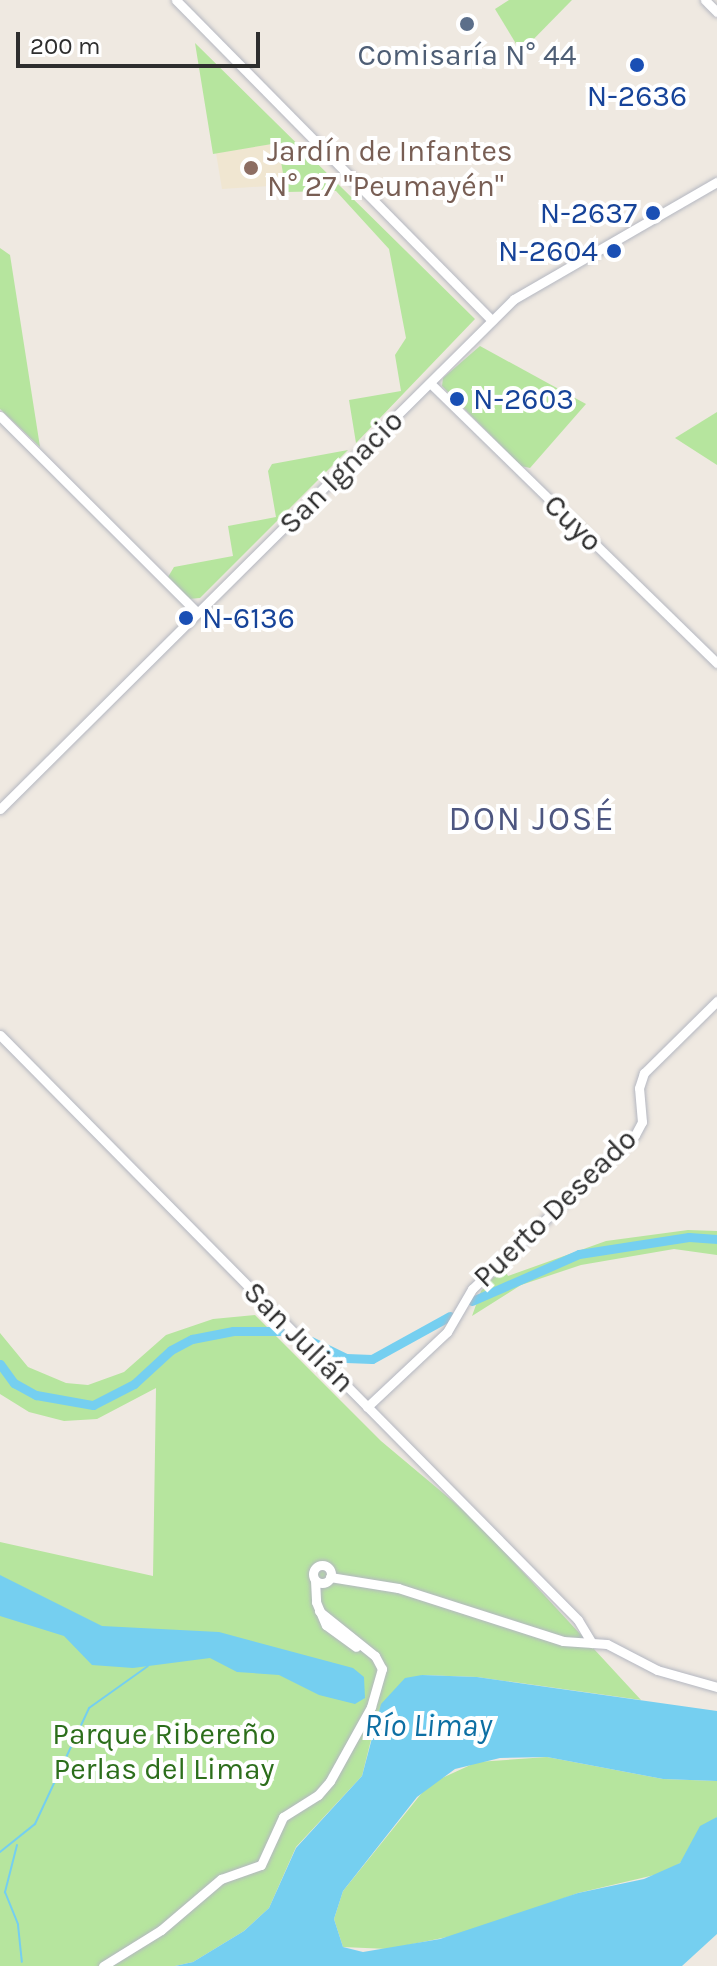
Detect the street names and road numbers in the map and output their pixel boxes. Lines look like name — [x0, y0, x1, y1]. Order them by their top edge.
street label: San Ignacio — [271, 402, 411, 542]
street label: Cuyo — [536, 487, 610, 559]
street label: Puerto Deseado — [466, 1121, 644, 1295]
street label: San Julián — [236, 1274, 362, 1400]

